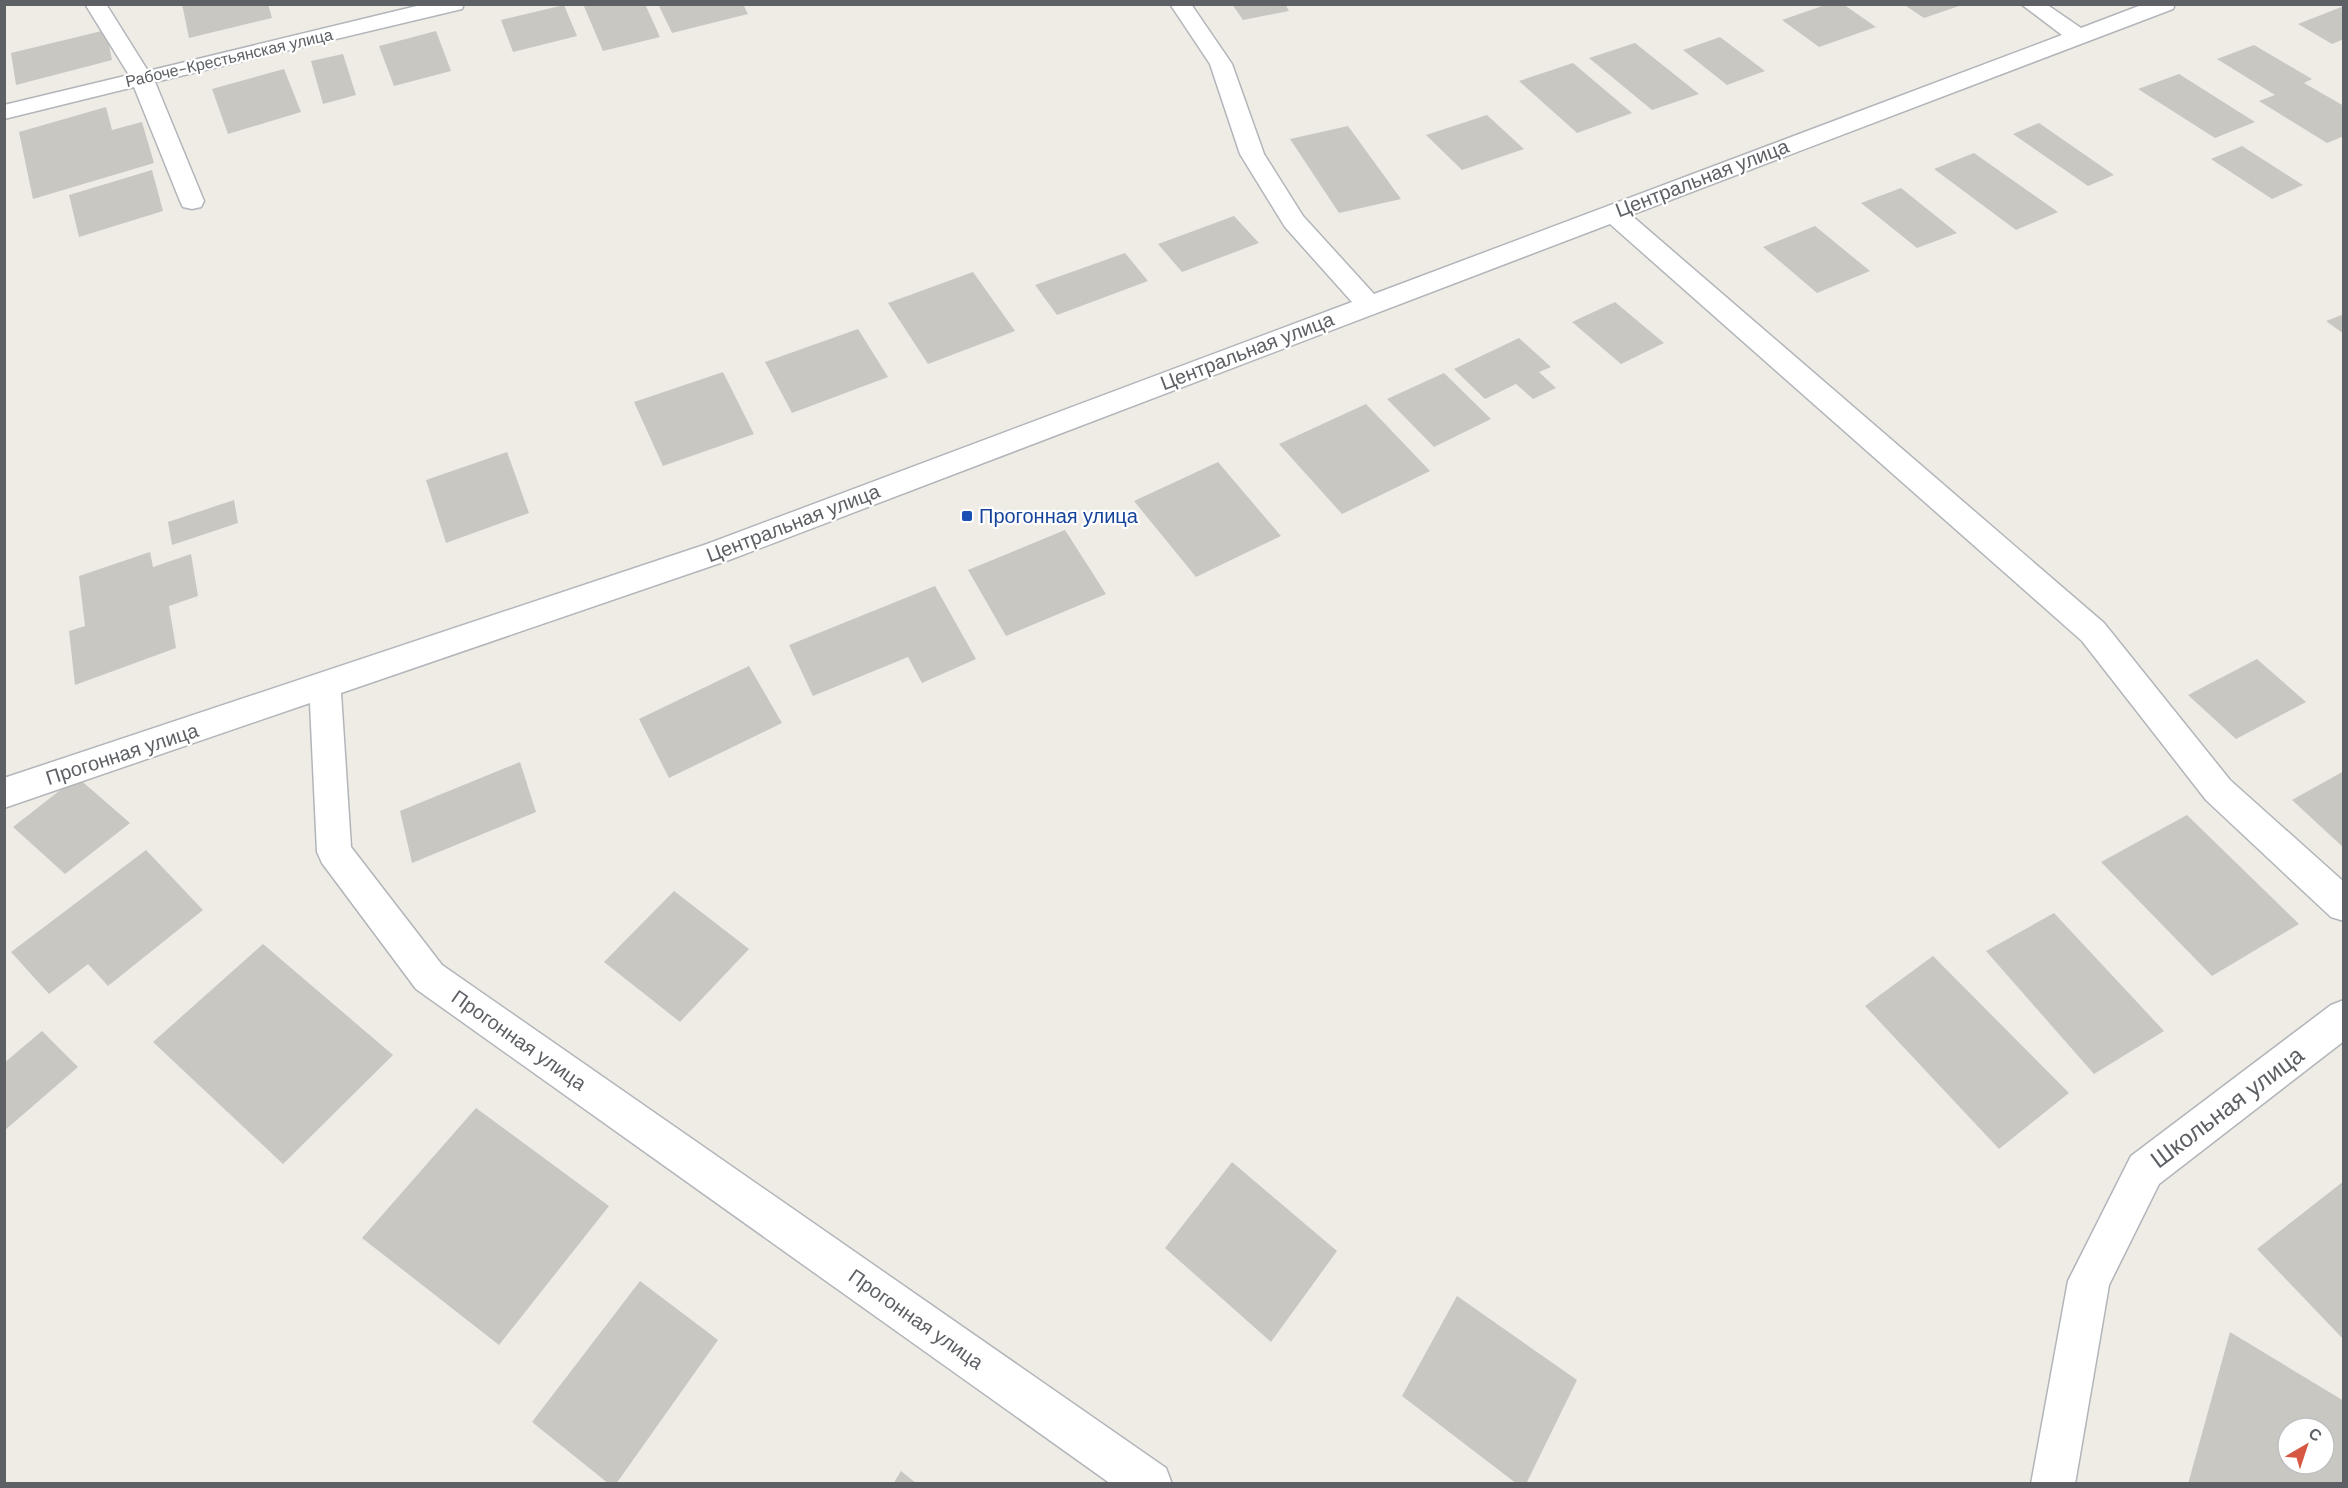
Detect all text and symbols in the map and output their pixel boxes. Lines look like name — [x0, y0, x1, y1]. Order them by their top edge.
street label: Рабоче-Крестьянская улица — [123, 24, 335, 92]
street label: Центральная улица — [1612, 133, 1793, 223]
street label: Центральная улица — [1157, 306, 1338, 396]
street label: Центральная улица — [703, 478, 884, 568]
place label: Прогонная улица — [979, 503, 1139, 529]
marker: Прогонная улица — [960, 509, 974, 523]
street label: Прогонная улица — [42, 717, 202, 791]
street label: Прогонная улица — [446, 984, 592, 1097]
street label: Школьная улица — [2144, 1039, 2310, 1175]
street label: Прогонная улица — [843, 1263, 989, 1376]
north arrow — [2276, 1416, 2336, 1476]
text: С — [2304, 1423, 2327, 1447]

